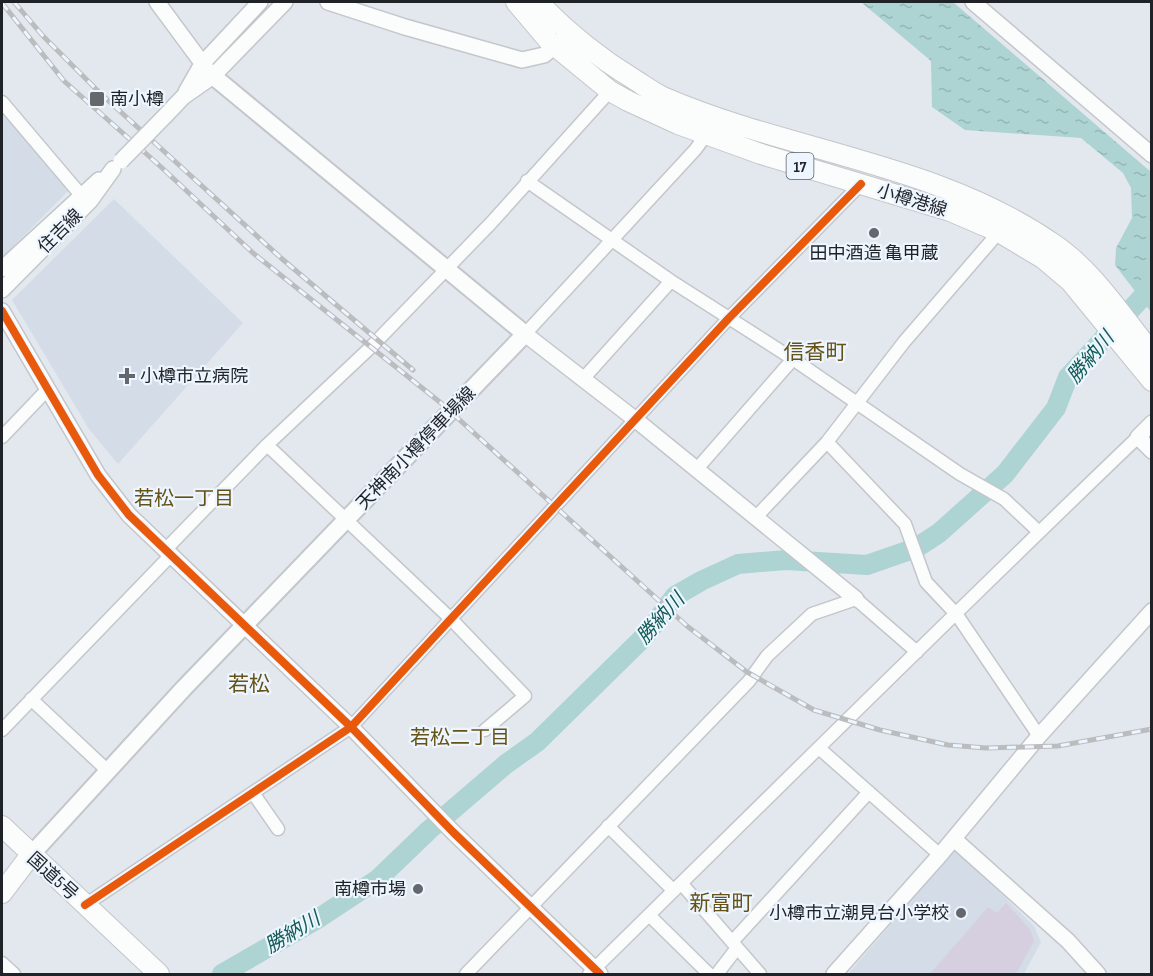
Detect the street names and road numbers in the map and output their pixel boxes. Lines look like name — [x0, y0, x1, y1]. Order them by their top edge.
road number: 17 — [786, 153, 814, 179]
street label: 小樽港線 — [874, 180, 949, 221]
street label: 住吉線 — [34, 205, 87, 258]
street label: 天神南小樽停車場線 — [353, 383, 480, 514]
street label: 国道5号 — [23, 848, 82, 905]

